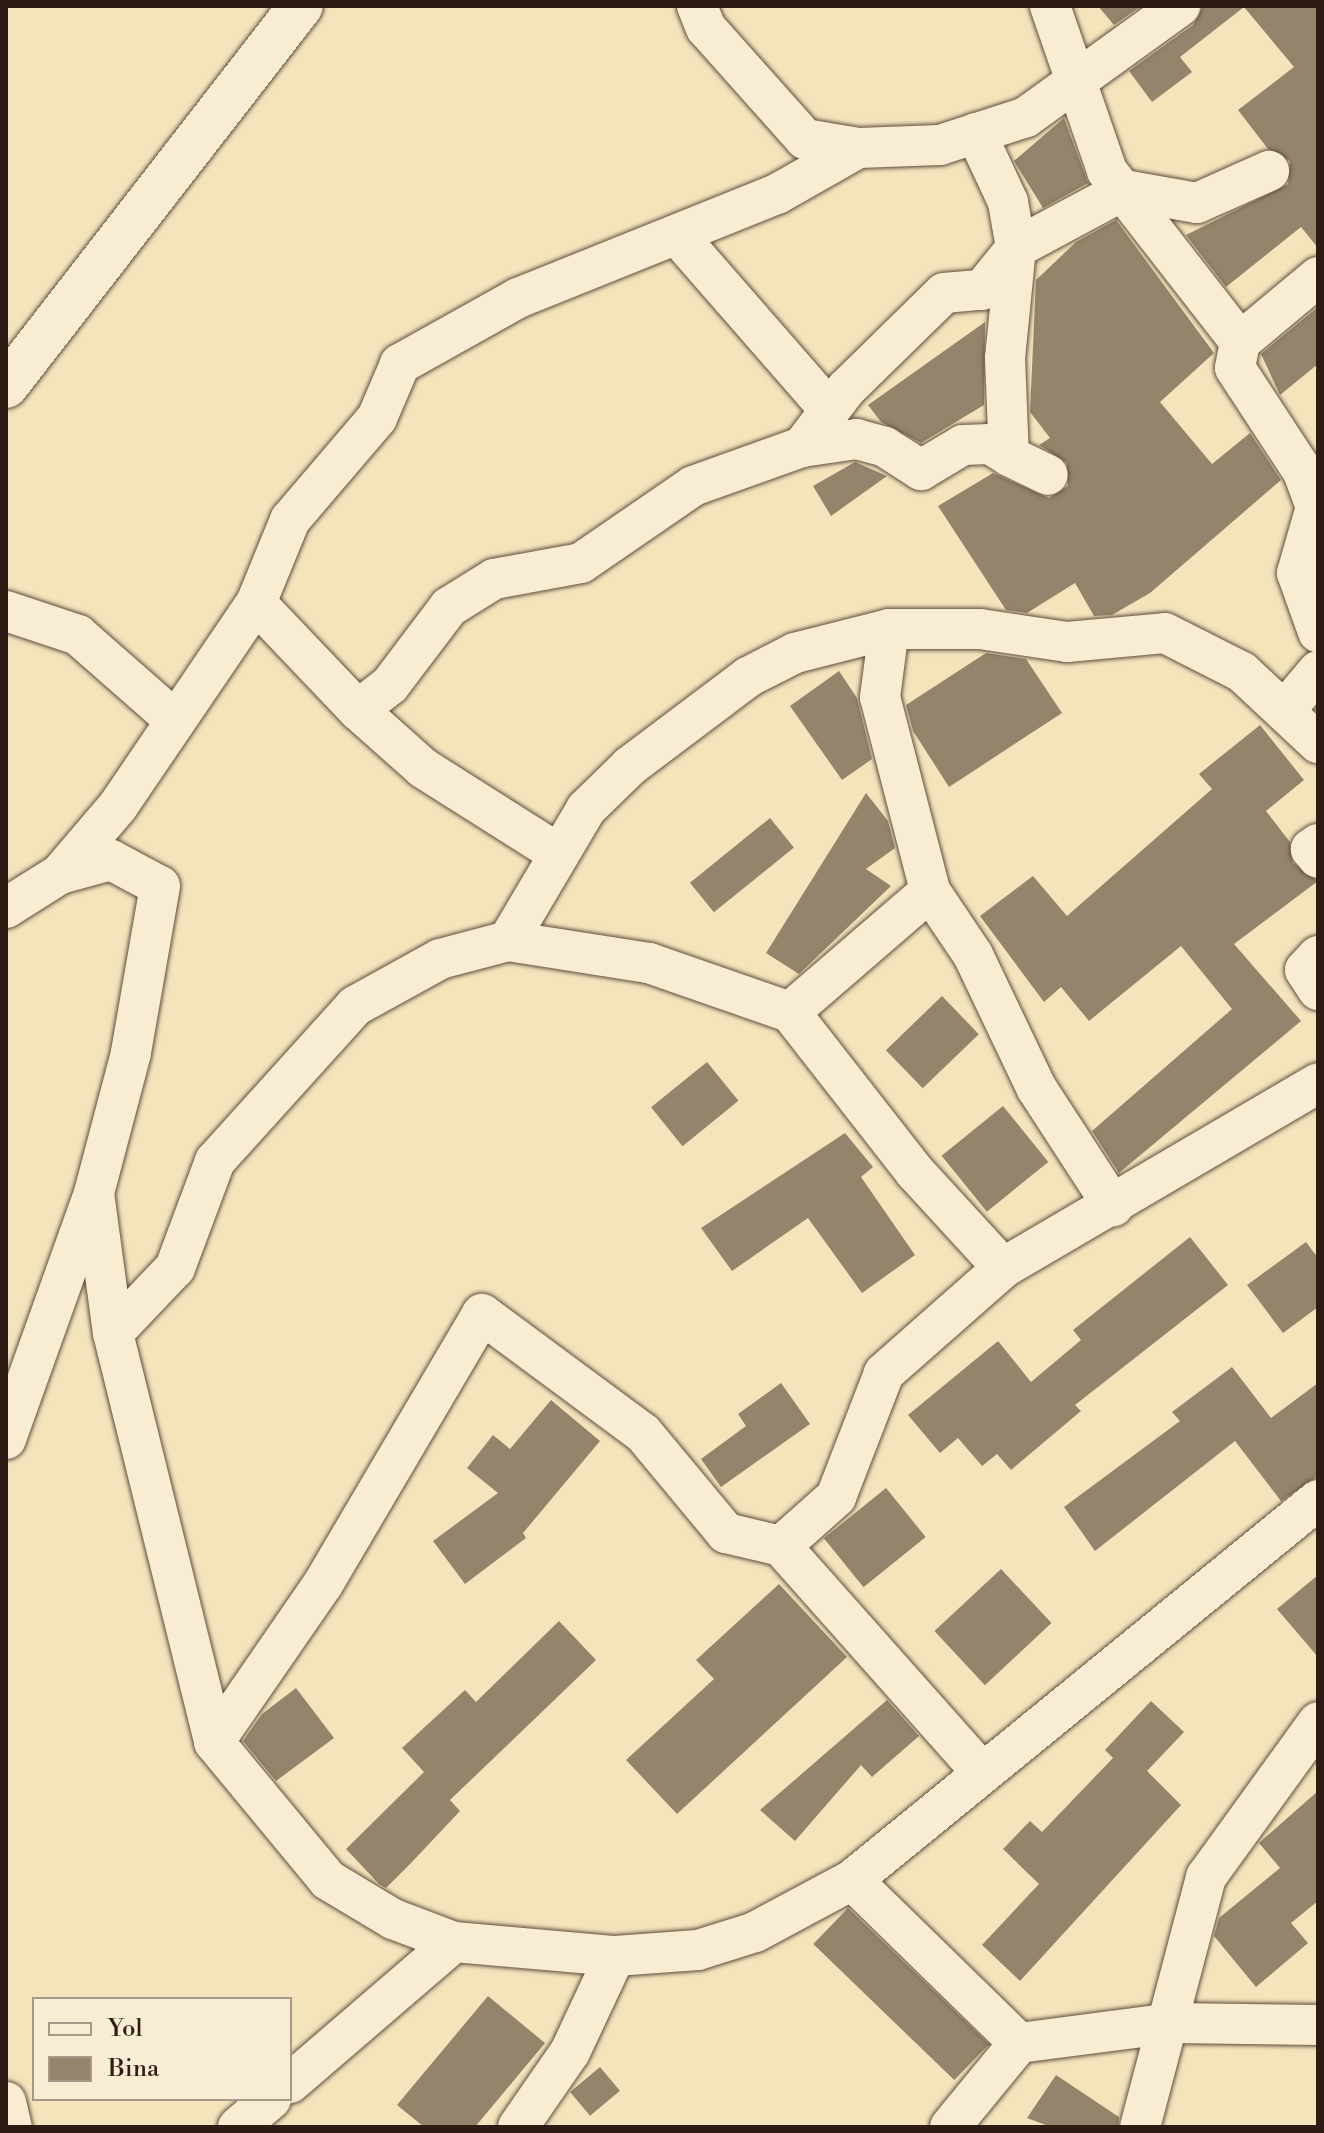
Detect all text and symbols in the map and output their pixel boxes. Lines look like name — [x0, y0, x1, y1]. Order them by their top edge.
legend — [32, 1997, 292, 2101]
text: Yol — [108, 2014, 143, 2044]
text: Bina — [108, 2054, 159, 2084]

